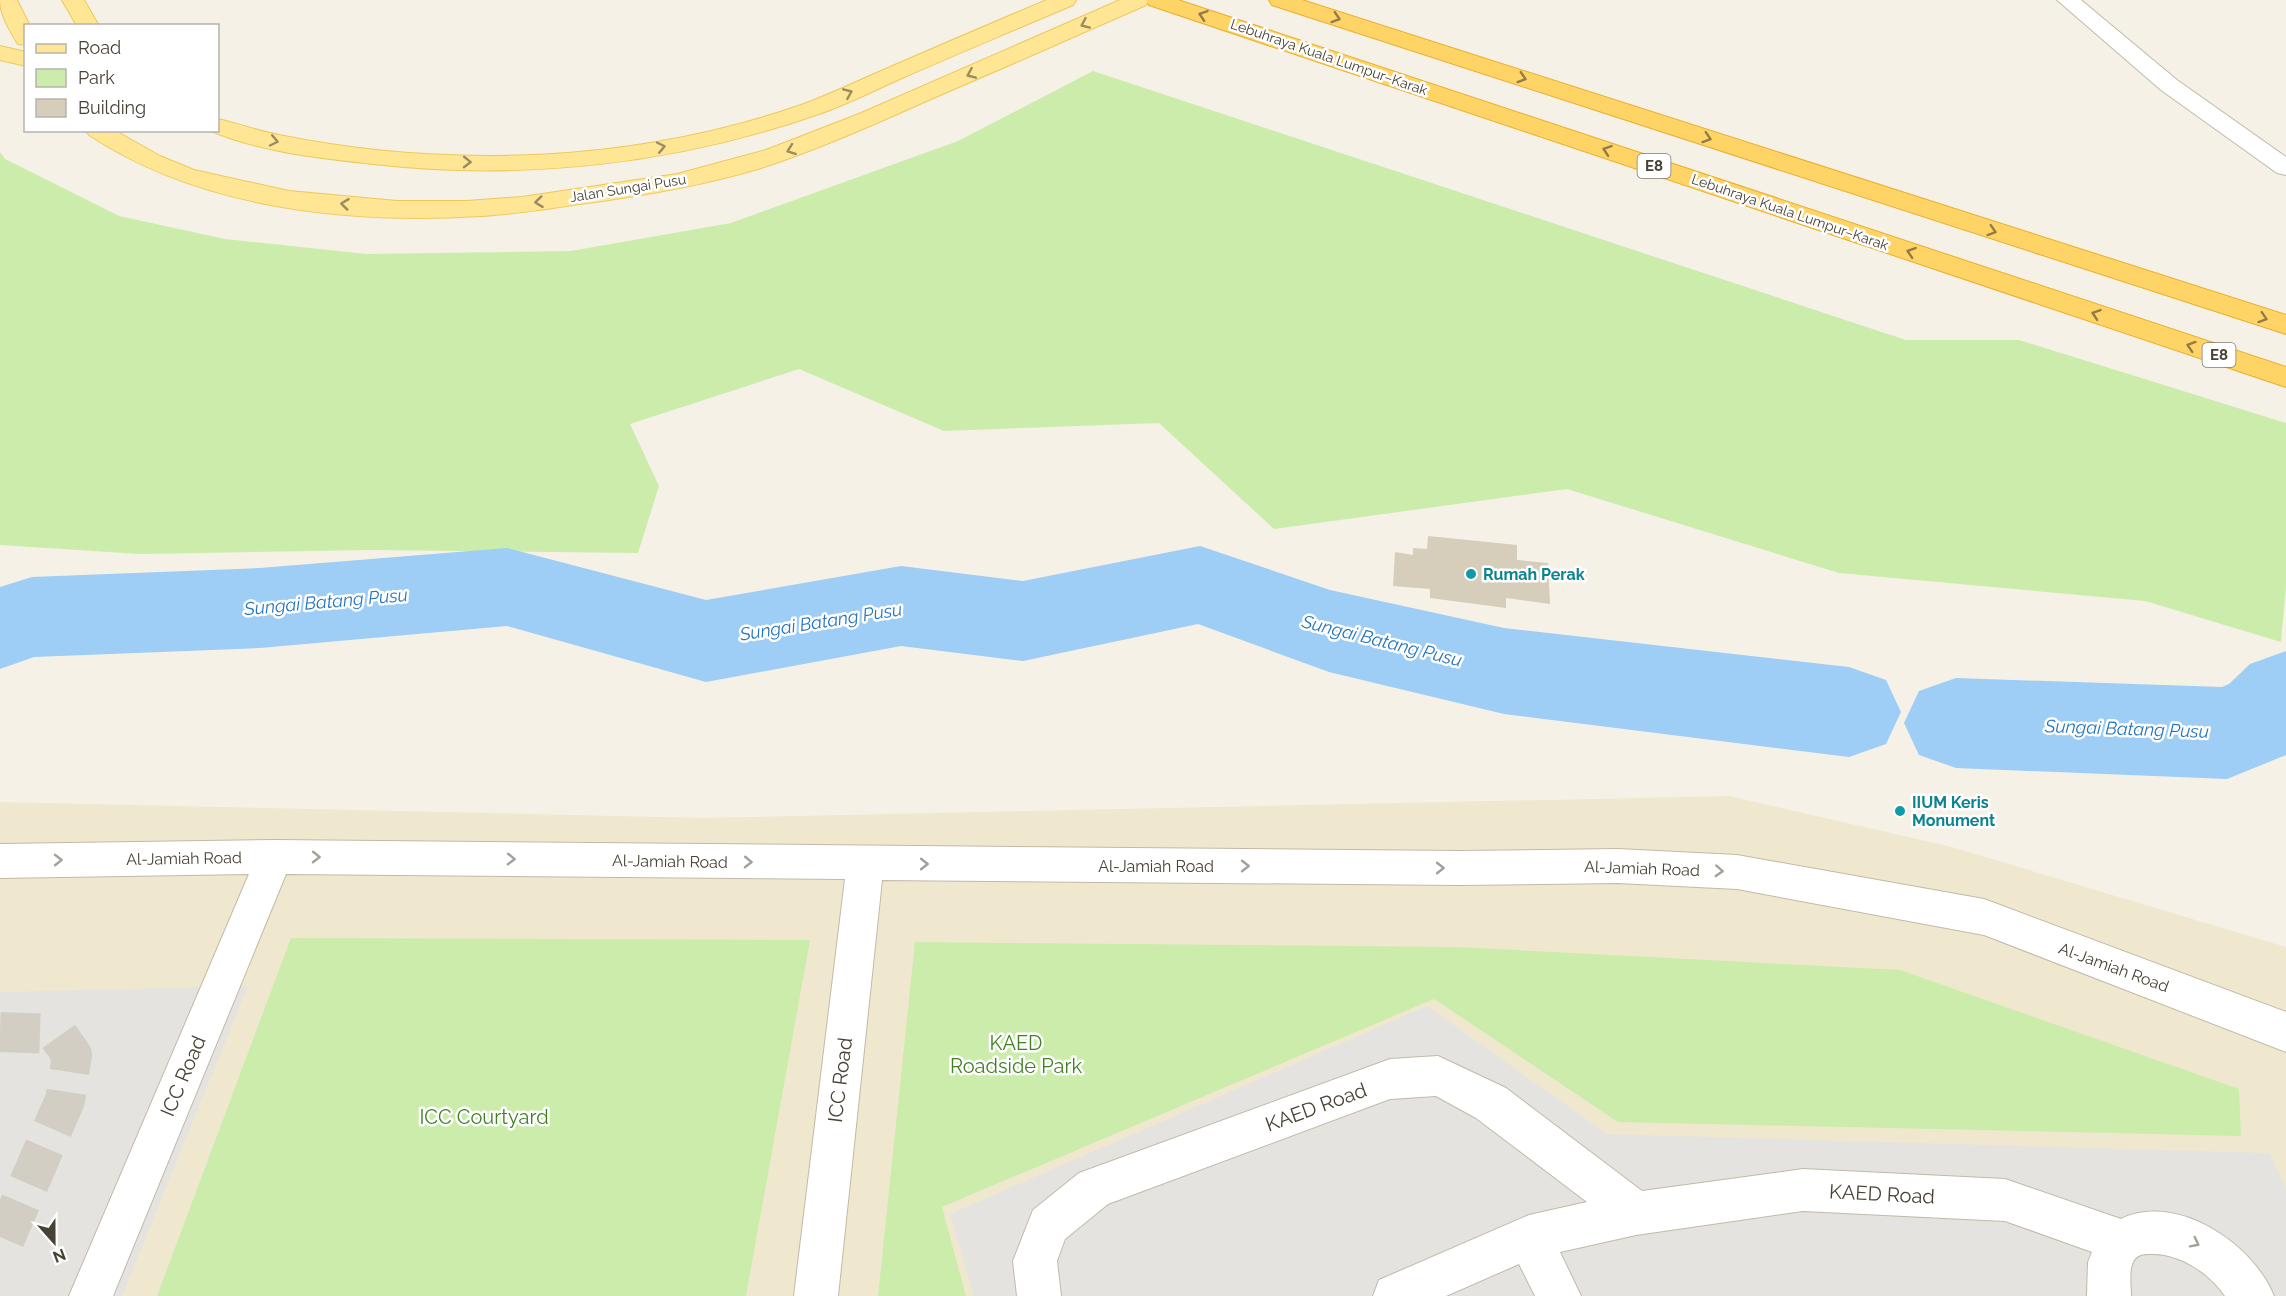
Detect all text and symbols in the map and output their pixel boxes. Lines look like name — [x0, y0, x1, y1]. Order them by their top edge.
one-way arrow — [1198, 10, 1208, 22]
one-way arrow — [1330, 11, 1341, 23]
one-way arrow — [1080, 16, 1091, 28]
street label: Lebuhraya Kuala Lumpur–Karak — [1228, 16, 1430, 98]
legend — [24, 24, 219, 132]
text: Road — [78, 37, 121, 58]
text: Park — [78, 67, 115, 88]
one-way arrow — [966, 67, 977, 79]
one-way arrow — [1516, 71, 1527, 83]
one-way arrow — [842, 88, 853, 100]
text: Building — [78, 97, 146, 118]
one-way arrow — [1701, 131, 1712, 143]
one-way arrow — [269, 134, 279, 147]
one-way arrow — [656, 141, 666, 154]
one-way arrow — [786, 142, 797, 155]
one-way arrow — [1602, 145, 1612, 158]
road number: E8 — [1638, 154, 1670, 178]
one-way arrow — [463, 156, 472, 168]
street label: Jalan Sungai Pusu — [569, 171, 687, 205]
street label: Lebuhraya Kuala Lumpur–Karak — [1689, 171, 1891, 253]
one-way arrow — [534, 195, 544, 208]
one-way arrow — [340, 199, 349, 211]
one-way arrow — [1986, 223, 1997, 236]
one-way arrow — [1906, 247, 1917, 259]
one-way arrow — [2091, 309, 2102, 321]
one-way arrow — [2257, 311, 2268, 323]
one-way arrow — [2186, 340, 2197, 353]
road number: E8 — [2202, 343, 2236, 367]
place label: Rumah Perak — [1483, 565, 1585, 584]
marker: Rumah Perak — [1464, 567, 1478, 581]
water label: Sungai Batang Pusu — [242, 584, 409, 619]
water label: Sungai Batang Pusu — [737, 598, 904, 645]
water label: Sungai Batang Pusu — [1299, 610, 1464, 671]
water label: Sungai Batang Pusu — [2044, 715, 2209, 742]
place label: IIUM Keris Monument — [1912, 793, 1995, 830]
marker: IIUM Keris Monument — [1893, 804, 1907, 818]
street label: Al-Jamiah Road — [126, 848, 242, 869]
one-way arrow — [312, 851, 321, 863]
street label: Al-Jamiah Road — [612, 851, 728, 872]
one-way arrow — [507, 853, 516, 865]
one-way arrow — [54, 854, 63, 866]
one-way arrow — [744, 856, 753, 868]
street label: Al-Jamiah Road — [1098, 857, 1214, 876]
street label: Al-Jamiah Road — [1584, 857, 1700, 880]
one-way arrow — [919, 858, 928, 870]
one-way arrow — [1240, 860, 1249, 872]
one-way arrow — [1435, 862, 1444, 874]
one-way arrow — [1714, 864, 1723, 877]
street label: Al-Jamiah Road — [2056, 939, 2171, 996]
park label: KAED Roadside Park — [950, 1031, 1082, 1078]
street label: ICC Road — [155, 1032, 211, 1120]
street label: ICC Road — [823, 1036, 857, 1124]
street label: KAED Road — [1262, 1078, 1370, 1136]
park label: ICC Courtyard — [419, 1105, 549, 1129]
street label: KAED Road — [1828, 1179, 1936, 1209]
north arrow — [24, 1212, 84, 1272]
one-way arrow — [2189, 1235, 2200, 1247]
text: N — [50, 1244, 68, 1267]

